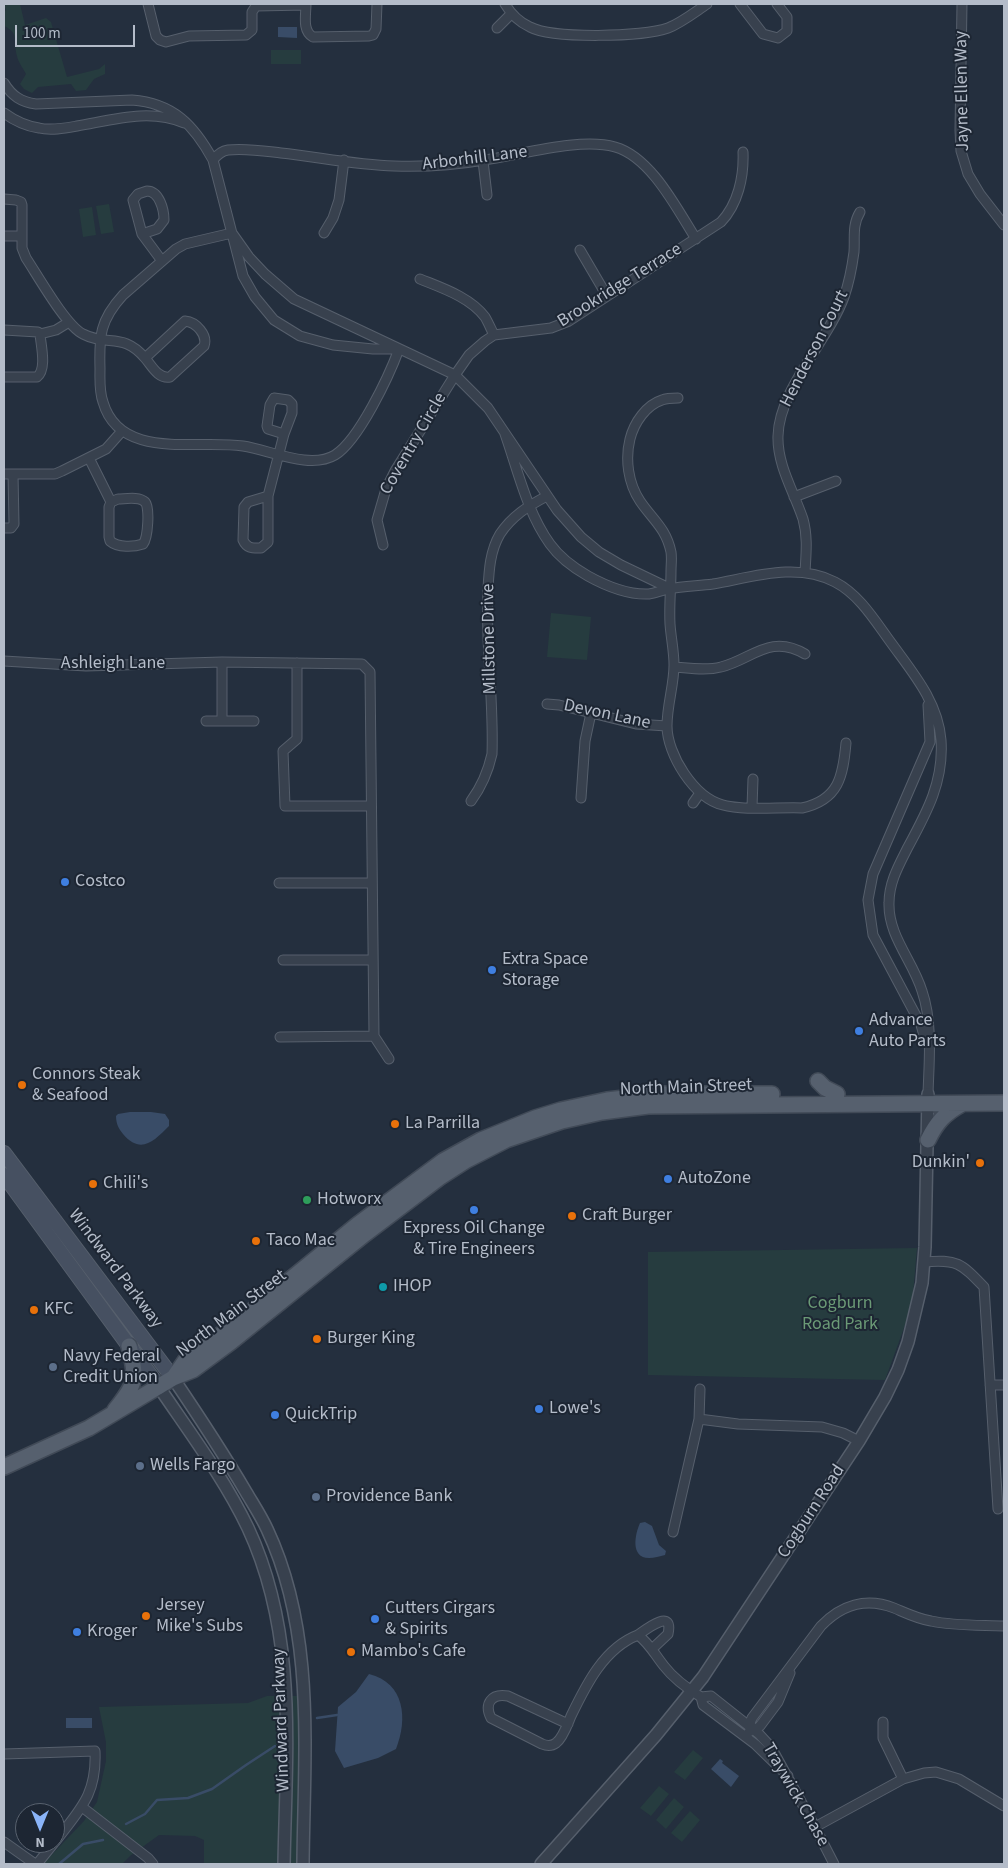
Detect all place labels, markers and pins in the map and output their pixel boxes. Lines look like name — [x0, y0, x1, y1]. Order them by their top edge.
place label: Costco — [75, 871, 126, 893]
marker: Costco — [59, 876, 71, 888]
place label: Extra Space Storage — [502, 949, 588, 992]
marker: Extra Space Storage — [486, 964, 498, 976]
place label: Advance Auto Parts — [869, 1010, 946, 1052]
marker: Advance Auto Parts — [853, 1025, 865, 1037]
place label: Connors Steak & Seafood — [32, 1064, 140, 1106]
marker: Connors Steak & Seafood — [16, 1079, 28, 1091]
place label: La Parrilla — [405, 1113, 480, 1135]
marker: La Parrilla — [389, 1118, 401, 1130]
place label: Dunkin' — [912, 1152, 970, 1174]
marker: Dunkin' — [974, 1157, 986, 1169]
place label: AutoZone — [678, 1168, 751, 1190]
place label: Chili's — [103, 1173, 148, 1195]
marker: AutoZone — [662, 1173, 674, 1185]
marker: Chili's — [87, 1178, 99, 1190]
place label: Hotworx — [317, 1189, 381, 1211]
marker: Hotworx — [301, 1194, 313, 1206]
marker: Express Oil Change & Tire Engineers — [468, 1204, 480, 1216]
place label: Craft Burger — [582, 1205, 672, 1227]
marker: Craft Burger — [566, 1210, 578, 1222]
place label: Express Oil Change & Tire Engineers — [403, 1218, 545, 1260]
place label: Taco Mac — [266, 1230, 335, 1252]
marker: Taco Mac — [250, 1235, 262, 1247]
place label: IHOP — [393, 1276, 432, 1298]
marker: IHOP — [377, 1281, 389, 1293]
place label: KFC — [44, 1299, 73, 1321]
marker: KFC — [28, 1304, 40, 1316]
place label: Burger King — [327, 1328, 415, 1350]
marker: Burger King — [311, 1333, 323, 1345]
place label: Navy Federal Credit Union — [63, 1346, 160, 1388]
marker: Navy Federal Credit Union — [47, 1361, 59, 1373]
place label: Lowe's — [549, 1398, 601, 1420]
marker: Lowe's — [533, 1403, 545, 1415]
place label: QuickTrip — [285, 1404, 357, 1426]
marker: QuickTrip — [269, 1409, 281, 1421]
place label: Wells Fargo — [150, 1455, 235, 1477]
marker: Wells Fargo — [134, 1460, 146, 1472]
place label: Providence Bank — [326, 1486, 452, 1508]
marker: Providence Bank — [310, 1491, 322, 1503]
place label: Jersey Mike's Subs — [156, 1595, 243, 1638]
place label: Cutters Cirgars & Spirits — [385, 1598, 495, 1640]
marker: Jersey Mike's Subs — [140, 1610, 152, 1622]
marker: Cutters Cirgars & Spirits — [369, 1613, 381, 1625]
place label: Kroger — [87, 1621, 137, 1643]
marker: Kroger — [71, 1626, 83, 1638]
place label: Mambo's Cafe — [361, 1641, 466, 1663]
marker: Mambo's Cafe — [345, 1646, 357, 1658]

